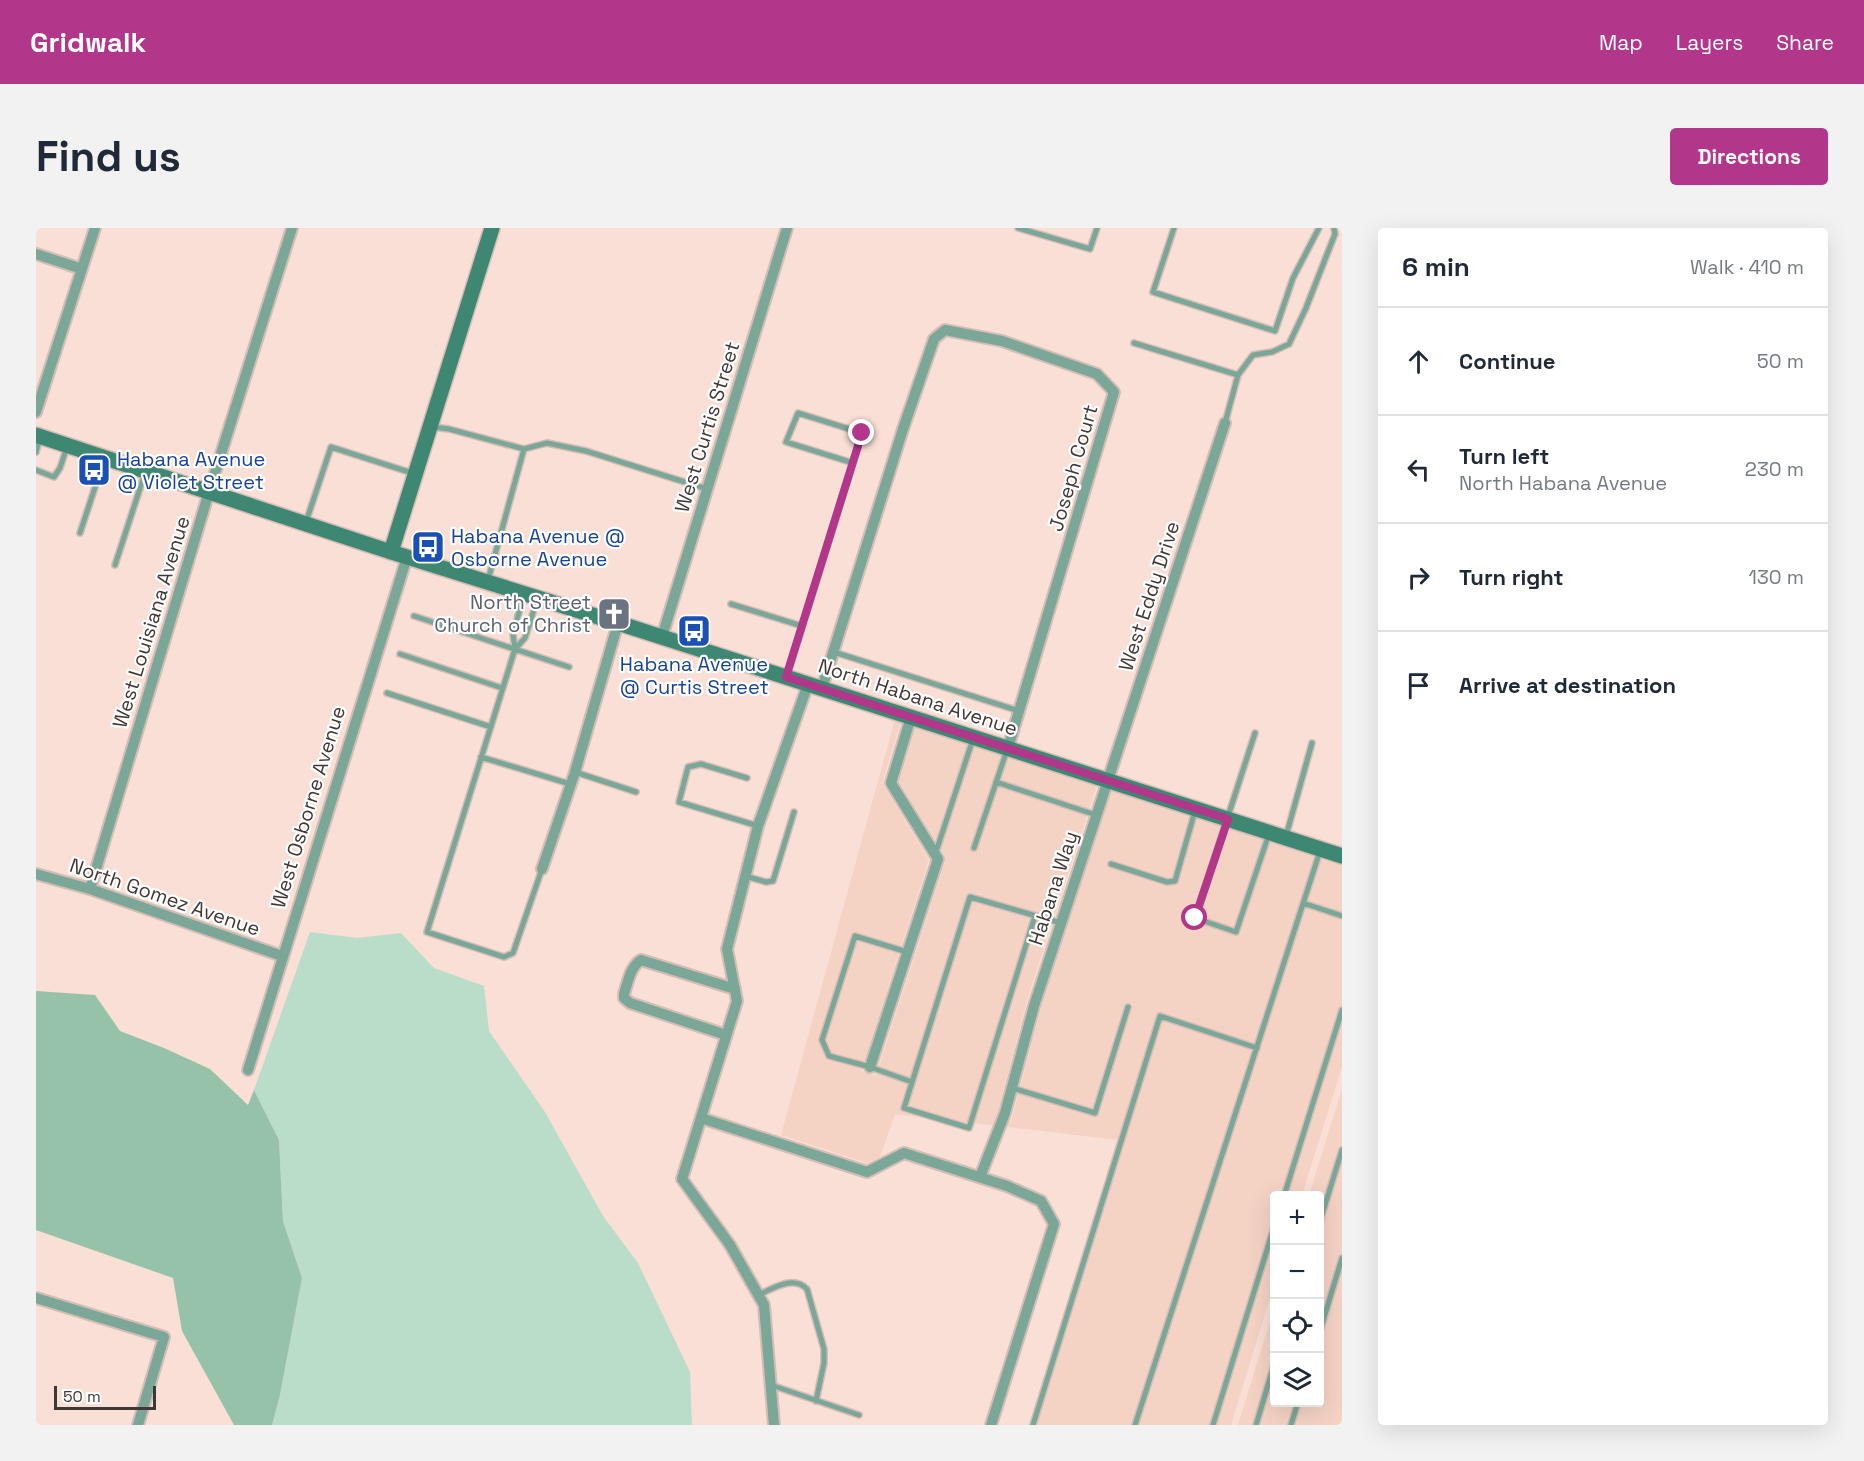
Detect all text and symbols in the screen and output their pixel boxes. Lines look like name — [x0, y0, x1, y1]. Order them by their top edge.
text: Gridwalk — [30, 24, 146, 60]
text: Map — [1599, 29, 1643, 56]
text: Layers — [1676, 29, 1743, 56]
text: Share — [1776, 29, 1834, 56]
button: Directions — [1670, 128, 1828, 185]
text: Find us — [36, 130, 181, 183]
text: 6 min — [1402, 250, 1470, 284]
text: Walk · 410 m — [1690, 254, 1804, 280]
street label: West Curtis Street — [669, 338, 745, 516]
icon: ahead — [1402, 345, 1435, 378]
text: Continue — [1459, 347, 1555, 375]
text: 50 m — [1757, 348, 1804, 374]
street label: Joseph Court — [1043, 402, 1103, 534]
route end — [848, 419, 874, 445]
text: Turn left — [1459, 442, 1549, 470]
place label: Habana Avenue @ Violet Street — [117, 446, 265, 495]
bus stop icon: Habana Avenue @ Violet Street — [76, 452, 112, 488]
icon: left — [1402, 453, 1435, 486]
text: 230 m — [1745, 456, 1804, 482]
text: North Habana Avenue — [1459, 470, 1667, 496]
street label: West Louisiana Avenue — [106, 513, 196, 731]
street label: West Eddy Drive — [1113, 518, 1185, 674]
place label: Habana Avenue @ Osborne Avenue — [451, 523, 625, 572]
bus stop icon: Habana Avenue @ Osborne Avenue — [410, 529, 446, 565]
icon: right — [1402, 561, 1435, 594]
text: Turn right — [1459, 563, 1564, 591]
text: 130 m — [1748, 564, 1804, 590]
place label: North Street Church of Christ — [434, 589, 591, 638]
church icon: North Street Church of Christ — [596, 596, 632, 632]
bus stop icon: Habana Avenue @ Curtis Street — [676, 613, 712, 649]
place label: Habana Avenue @ Curtis Street — [619, 651, 769, 700]
street label: North Habana Avenue — [815, 652, 1021, 742]
icon: arrive — [1402, 669, 1435, 702]
text: Arrive at destination — [1459, 671, 1676, 699]
street label: West Osborne Avenue — [265, 703, 351, 911]
street label: Habana Way — [1022, 828, 1084, 948]
street label: North Gomez Avenue — [66, 852, 264, 942]
route start — [1181, 904, 1207, 930]
map controls — [1270, 1191, 1324, 1407]
button: + — [1270, 1191, 1324, 1245]
button: − — [1270, 1245, 1324, 1299]
button: locate — [1270, 1299, 1324, 1353]
button: layers — [1270, 1353, 1324, 1407]
scale bar — [54, 1383, 156, 1410]
text: 50 m — [63, 1386, 101, 1407]

